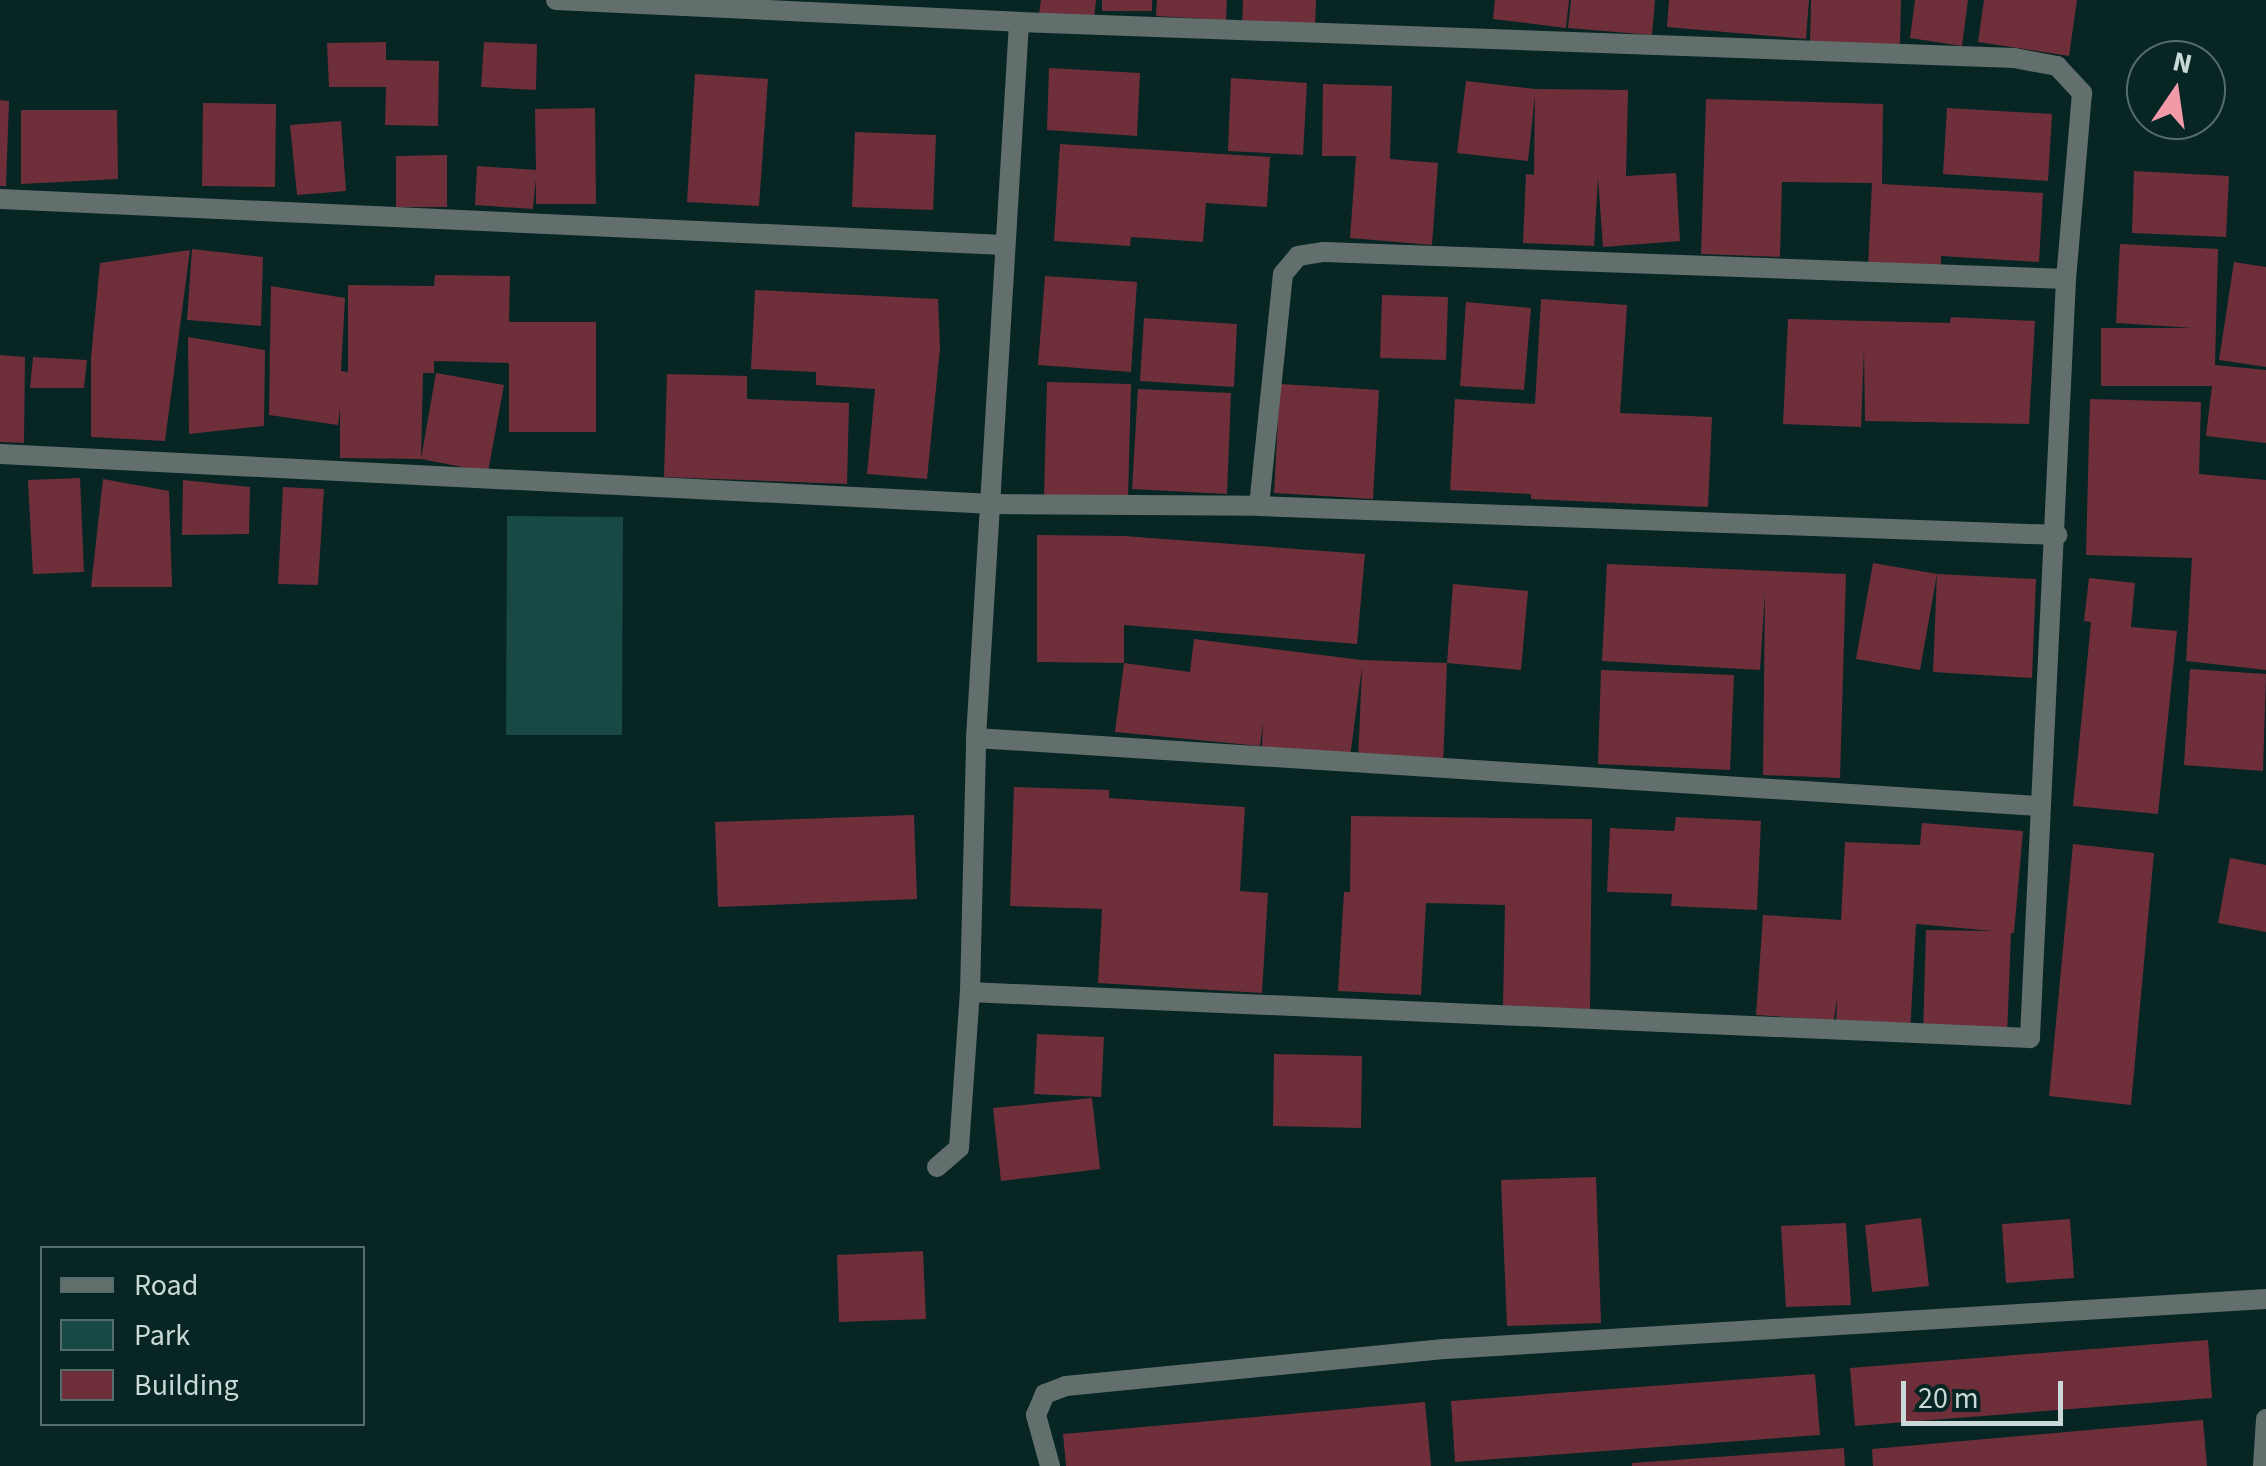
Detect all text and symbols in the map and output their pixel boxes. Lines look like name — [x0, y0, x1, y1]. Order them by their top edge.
north arrow — [2126, 40, 2226, 140]
text: N — [2169, 41, 2196, 84]
legend — [40, 1246, 365, 1426]
text: Road — [134, 1264, 198, 1307]
text: Park — [134, 1314, 190, 1357]
scale bar — [1906, 1361, 2068, 1423]
text: Building — [134, 1364, 239, 1407]
text: 20 m — [1918, 1377, 1979, 1420]

